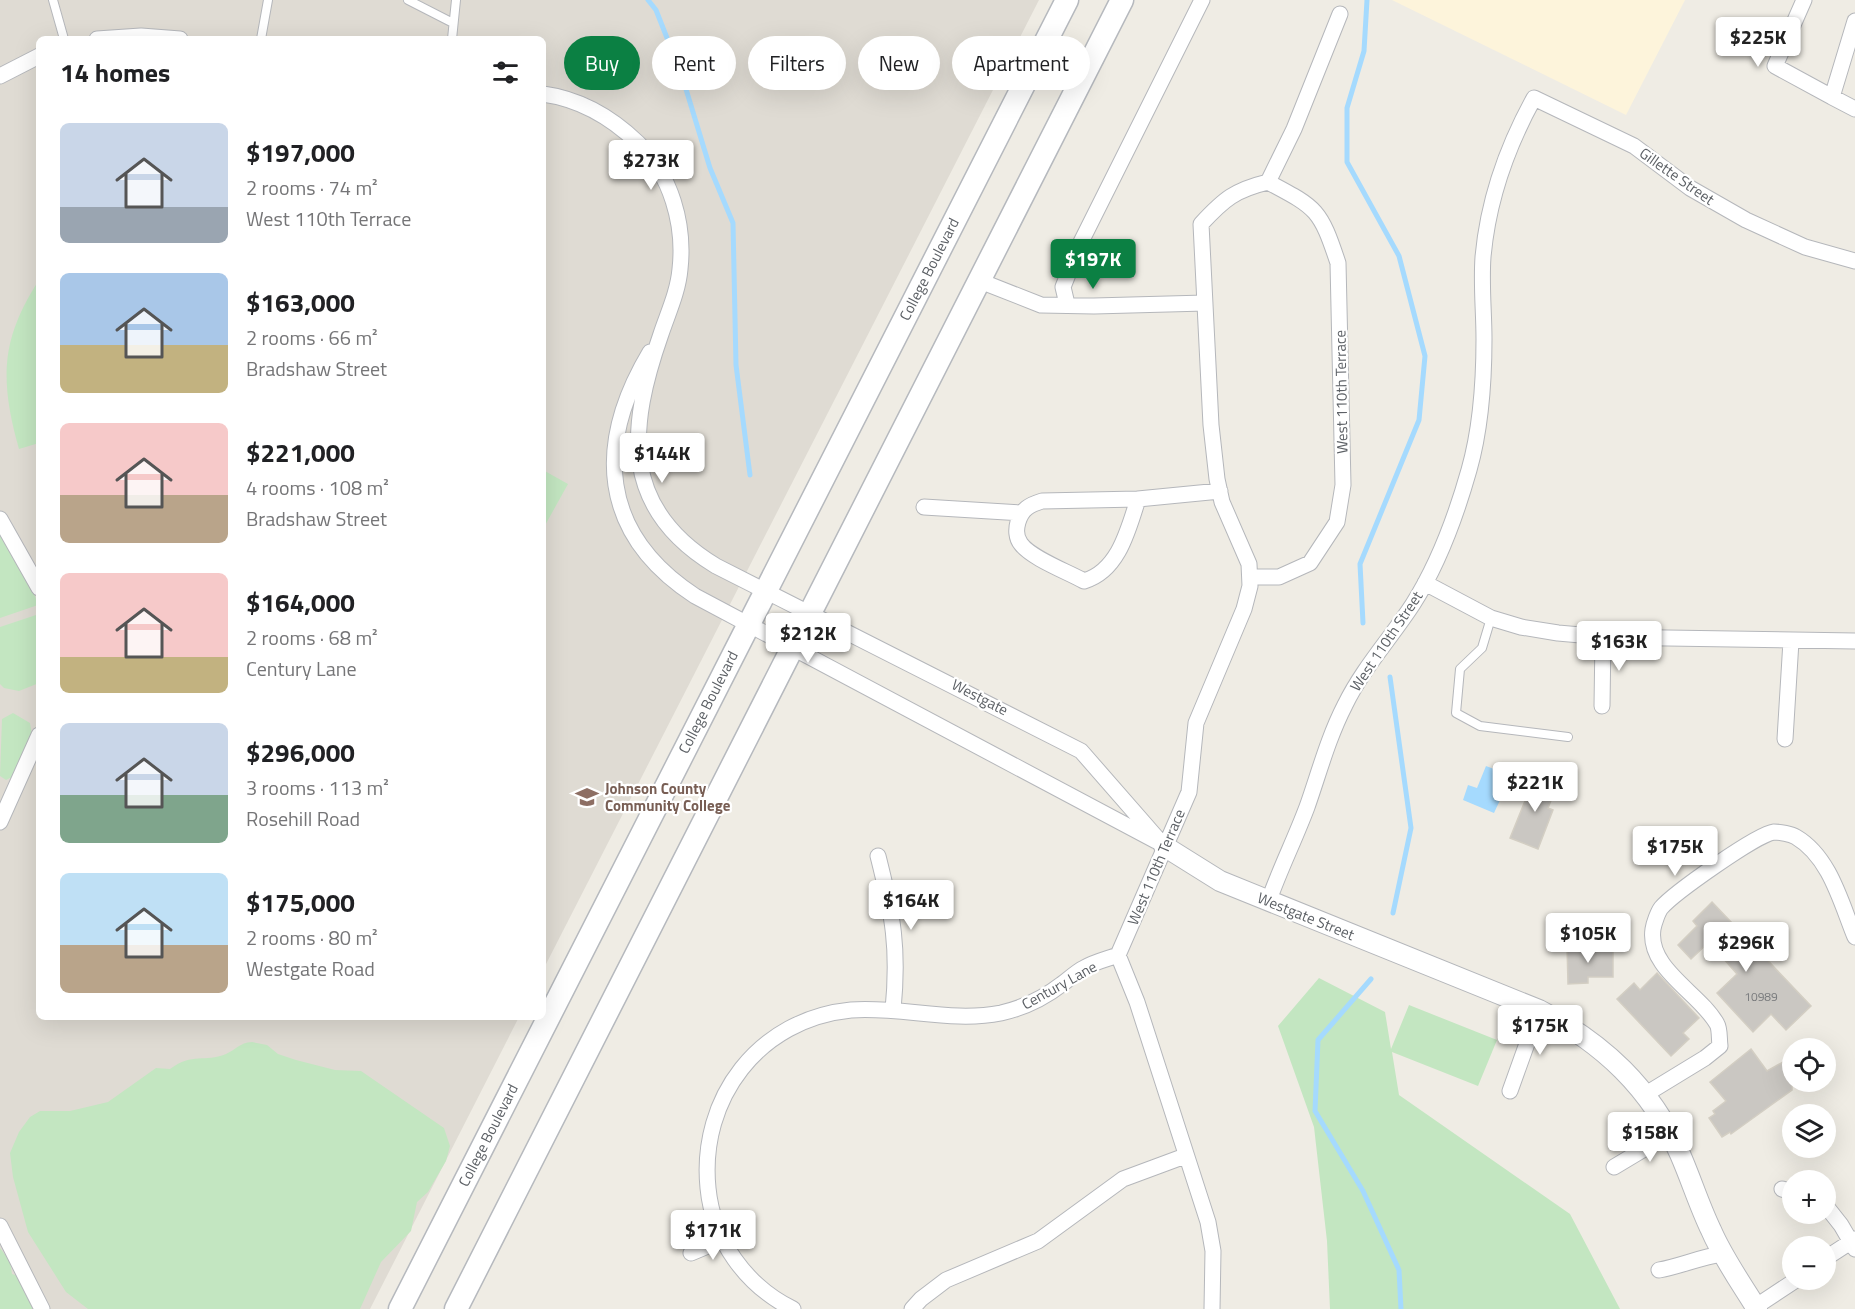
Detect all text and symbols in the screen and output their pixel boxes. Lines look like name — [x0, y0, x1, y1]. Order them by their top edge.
pin: $225K — [1716, 17, 1800, 68]
text: $225K — [1730, 21, 1786, 52]
chip: Buy — [564, 36, 640, 90]
chip: Rent — [652, 36, 736, 90]
chip: Filters — [748, 36, 846, 90]
chip: New — [858, 36, 940, 90]
chip: Apartment — [952, 36, 1090, 90]
text: 14 homes — [60, 53, 170, 92]
icon: filters — [489, 56, 522, 89]
text: $197,000 — [246, 133, 355, 172]
pin: $273K — [609, 140, 693, 191]
street label: Gillette Street — [1635, 142, 1720, 211]
text: $273K — [623, 144, 679, 175]
icon: home — [108, 147, 180, 219]
text: 2 rooms · 74 m² — [246, 172, 378, 203]
text: West 110th Terrace — [246, 203, 411, 234]
street label: College Boulevard — [893, 214, 965, 324]
pin: $197K — [1051, 239, 1135, 290]
text: $197K — [1065, 243, 1121, 274]
text: $163,000 — [246, 283, 355, 322]
icon: home — [108, 297, 180, 369]
text: 2 rooms · 66 m² — [246, 322, 378, 353]
street label: West 110th Terrace — [1328, 330, 1354, 454]
text: Bradshaw Street — [246, 353, 387, 384]
text: $221,000 — [246, 433, 355, 472]
pin: $144K — [620, 433, 704, 484]
text: $144K — [634, 437, 690, 468]
icon: home — [108, 447, 180, 519]
text: 4 rooms · 108 m² — [246, 472, 389, 503]
text: Bradshaw Street — [246, 503, 387, 534]
text: $164,000 — [246, 583, 355, 622]
street label: West 110th Street — [1344, 586, 1429, 696]
icon: home — [108, 597, 180, 669]
pin: $212K — [766, 613, 850, 664]
text: $212K — [780, 617, 836, 648]
pin: $163K — [1577, 621, 1661, 672]
text: 2 rooms · 68 m² — [246, 622, 378, 653]
text: $163K — [1591, 625, 1647, 656]
street label: College Boulevard — [672, 647, 744, 757]
text: Century Lane — [246, 653, 357, 684]
street label: Westgate — [948, 673, 1012, 721]
text: $296,000 — [246, 733, 355, 772]
icon: home — [108, 747, 180, 819]
pin: $221K — [1493, 762, 1577, 813]
text: $221K — [1507, 766, 1563, 797]
text: 3 rooms · 113 m² — [246, 772, 389, 803]
place label: Johnson County Community College — [605, 777, 731, 817]
school or university icon: Johnson County Community College — [574, 784, 600, 810]
text: Rosehill Road — [246, 803, 360, 834]
street label: West 110th Terrace — [1121, 805, 1191, 929]
pin: $175K — [1633, 826, 1717, 877]
text: $175K — [1647, 830, 1703, 861]
pin: $164K — [869, 880, 953, 931]
text: $175,000 — [246, 883, 355, 922]
text: $164K — [883, 884, 939, 915]
street label: Westgate Street — [1254, 886, 1359, 946]
icon: home — [108, 897, 180, 969]
pin: $105K — [1546, 913, 1630, 964]
text: $105K — [1560, 917, 1616, 948]
text: 2 rooms · 80 m² — [246, 922, 378, 953]
pin: $296K — [1704, 922, 1788, 973]
text: $296K — [1718, 926, 1774, 957]
text: Westgate Road — [246, 953, 375, 984]
street label: Century Lane — [1017, 955, 1101, 1015]
house number: 10989 — [1744, 987, 1778, 1006]
pin: $175K — [1498, 1005, 1582, 1056]
text: $175K — [1512, 1009, 1568, 1040]
map controls — [1782, 1038, 1836, 1290]
button: locate — [1782, 1038, 1836, 1092]
street label: College Boulevard — [452, 1080, 524, 1190]
button: layers — [1782, 1104, 1836, 1158]
pin: $158K — [1608, 1112, 1692, 1163]
text: $158K — [1622, 1116, 1678, 1147]
button: + — [1782, 1170, 1836, 1224]
pin: $171K — [671, 1210, 755, 1261]
text: $171K — [685, 1214, 741, 1245]
button: − — [1782, 1236, 1836, 1290]

